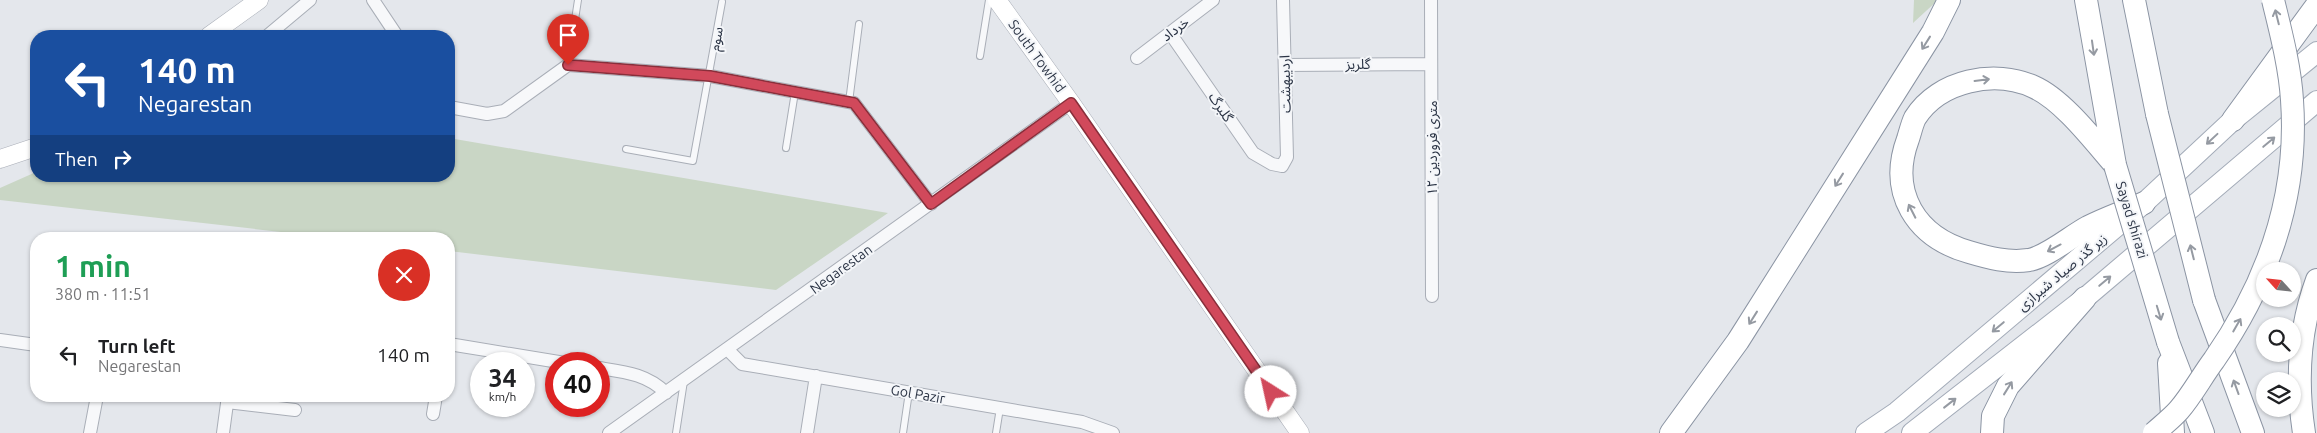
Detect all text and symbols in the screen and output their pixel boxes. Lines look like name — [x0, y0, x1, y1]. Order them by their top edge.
one-way arrow — [2272, 10, 2281, 26]
pin — [547, 14, 589, 65]
street label: خرداد — [1158, 14, 1192, 45]
street label: South Towhid — [1005, 17, 1069, 95]
icon: arrive — [554, 21, 582, 49]
street label: سوم — [706, 26, 729, 53]
one-way arrow — [1920, 35, 1930, 49]
one-way arrow — [2089, 40, 2099, 56]
icon: left — [55, 50, 120, 115]
text: 140 m — [138, 50, 236, 90]
street label: اردیبهشت — [1276, 55, 1295, 113]
street label: گلریز — [1345, 56, 1371, 73]
one-way arrow — [1974, 75, 1990, 85]
street label: گلبرگ — [1205, 89, 1237, 126]
text: Negarestan — [138, 91, 252, 116]
street label: ۱۲ متری فروردین — [1424, 100, 1441, 196]
one-way arrow — [2206, 133, 2219, 145]
one-way arrow — [2263, 136, 2276, 147]
icon: right — [108, 145, 136, 173]
text: Then — [55, 148, 98, 170]
one-way arrow — [1834, 173, 1844, 187]
street label: Sayad shirazi — [2113, 180, 2151, 260]
one-way arrow — [1907, 203, 1917, 218]
street label: زیر گذر صیاد شیرازی — [2014, 230, 2111, 315]
street label: Negarestan — [807, 241, 875, 297]
one-way arrow — [2046, 243, 2061, 253]
one-way arrow — [2187, 245, 2196, 261]
text: 1 min — [55, 249, 131, 283]
button: close — [378, 249, 430, 301]
north arrow — [2256, 262, 2301, 308]
map controls — [2256, 262, 2301, 417]
one-way arrow — [2099, 275, 2112, 287]
text: 380 m · 11:51 — [55, 285, 151, 303]
one-way arrow — [2155, 304, 2165, 320]
one-way arrow — [1747, 311, 1758, 325]
button: search — [2256, 317, 2301, 362]
one-way arrow — [2232, 319, 2242, 333]
one-way arrow — [1991, 321, 2004, 332]
text: Turn left — [98, 335, 176, 357]
icon: left — [55, 341, 83, 369]
text: 140 m — [377, 344, 430, 366]
speed limit sign: 40 — [545, 352, 610, 417]
text: Negarestan — [98, 357, 181, 375]
text: 34 — [488, 364, 517, 392]
position arrow — [1244, 365, 1296, 417]
button: layers — [2256, 372, 2301, 417]
one-way arrow — [2231, 380, 2240, 395]
street label: Gol Pazir — [890, 381, 947, 407]
one-way arrow — [2003, 381, 2014, 395]
text: km/h — [489, 390, 516, 403]
one-way arrow — [1943, 398, 1957, 408]

